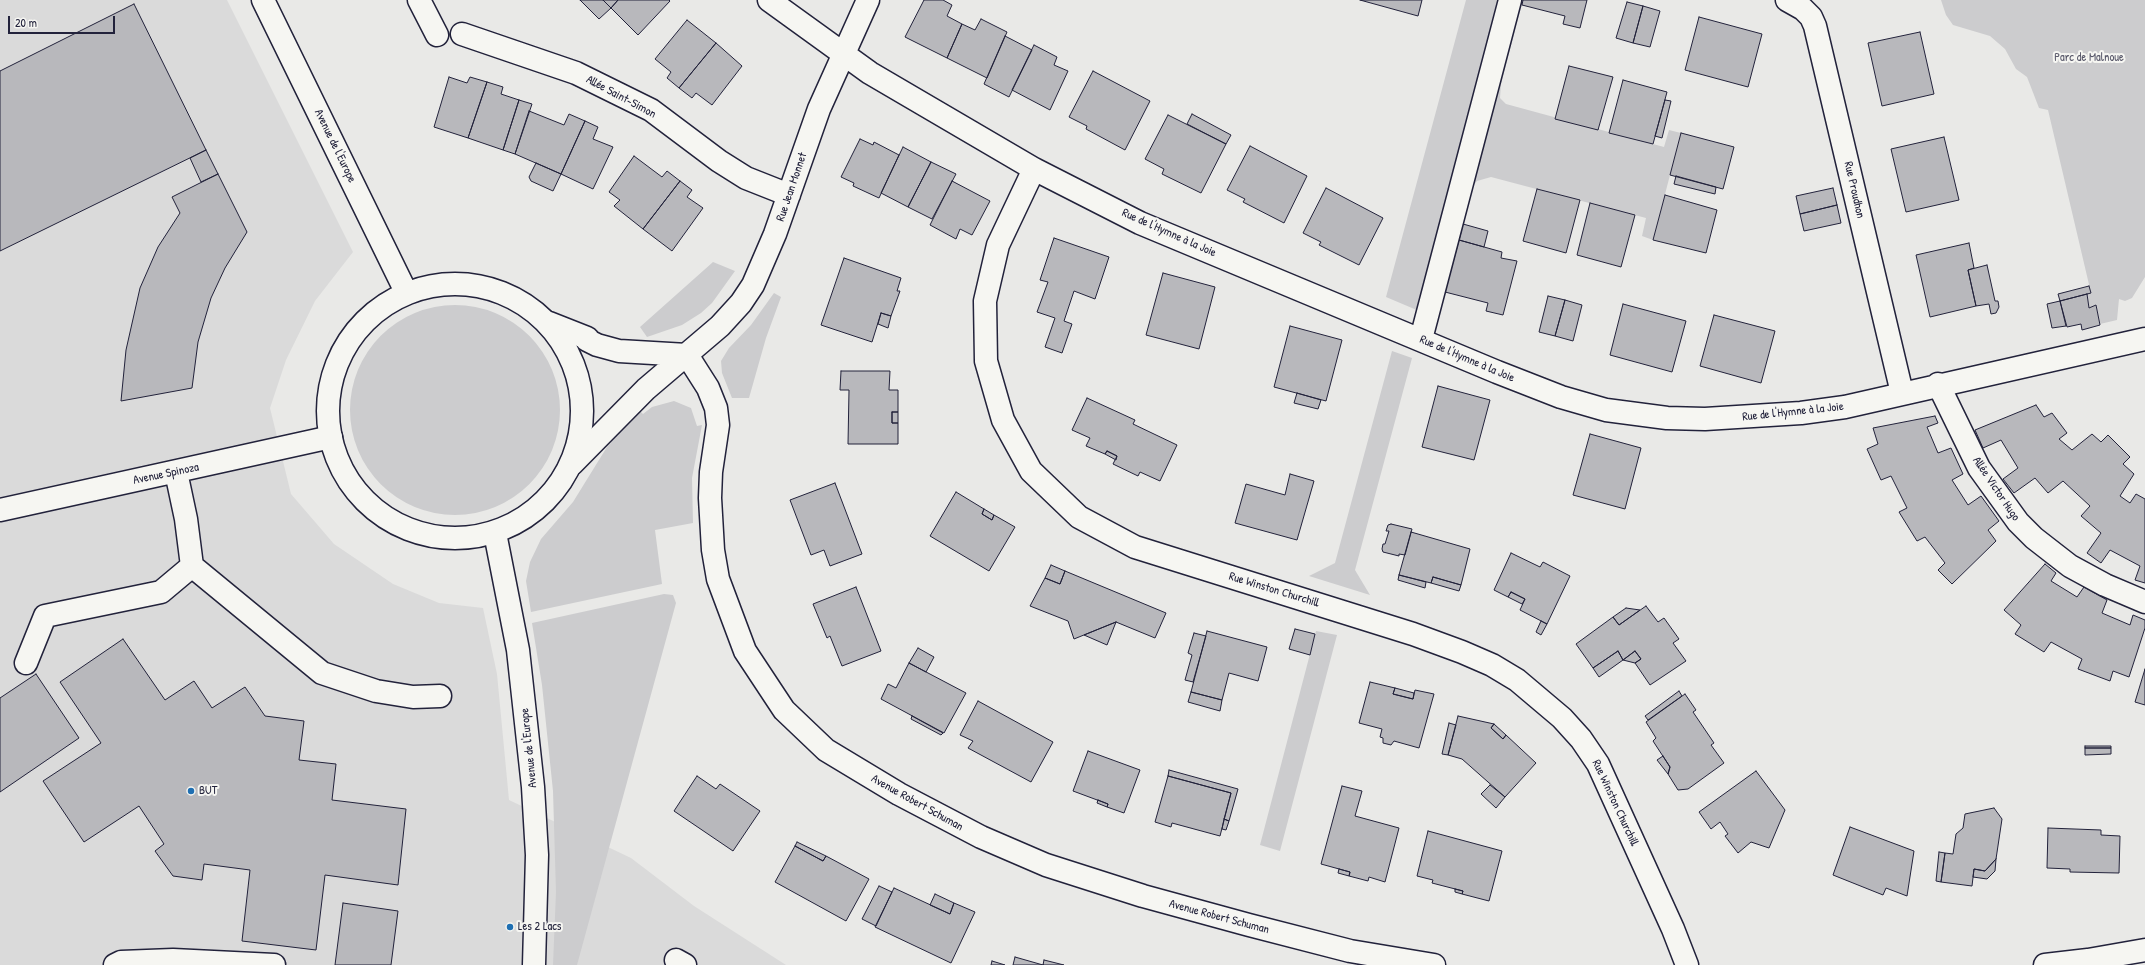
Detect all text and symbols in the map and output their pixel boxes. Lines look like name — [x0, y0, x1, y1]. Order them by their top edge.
scale bar — [10, 8, 117, 34]
text: 20 m — [15, 14, 37, 31]
park label: Parc de Malnoue — [2054, 51, 2124, 65]
street label: Allée Saint-Simon — [584, 73, 658, 121]
street label: Avenue de l'Europe — [311, 107, 359, 185]
street label: Rue Jean Monnet — [774, 151, 810, 223]
street label: Rue Proudhon — [1840, 160, 1868, 220]
street label: Rue de l'Hymne à la Joie — [1120, 206, 1218, 260]
street label: Rue de l'Hymne à la Joie — [1417, 332, 1517, 386]
street label: Rue de l'Hymne à la Joie — [1742, 400, 1844, 424]
street label: Allée Victor Hugo — [1969, 454, 2023, 524]
street label: Avenue Spinoza — [132, 460, 200, 488]
street label: Rue Winston Churchill — [1227, 569, 1321, 611]
street label: Avenue de l'Europe — [518, 707, 540, 789]
street label: Rue Winston Churchill — [1589, 758, 1641, 848]
street label: Avenue Robert Schuman — [868, 772, 966, 834]
place label: BUT — [199, 784, 217, 798]
marker: BUT — [186, 786, 196, 796]
street label: Avenue Robert Schuman — [1167, 897, 1271, 937]
place label: Les 2 Lacs — [518, 920, 561, 934]
marker: Les 2 Lacs — [505, 922, 515, 932]

